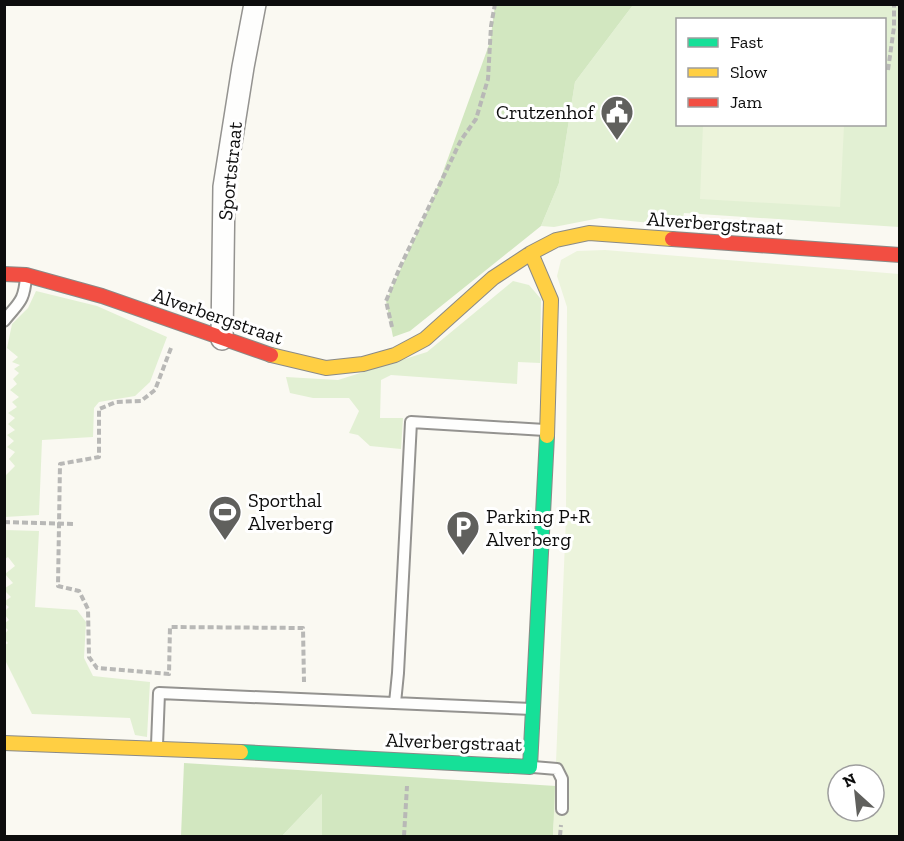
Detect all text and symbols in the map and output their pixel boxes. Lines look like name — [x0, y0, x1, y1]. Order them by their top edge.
legend — [676, 18, 886, 126]
text: Fast — [730, 31, 763, 53]
text: Slow — [730, 61, 767, 83]
text: Jam — [730, 91, 762, 113]
public building icon: Crutzenhof — [599, 94, 635, 141]
place label: Crutzenhof — [496, 100, 596, 124]
street label: Sportstraat — [213, 120, 247, 222]
street label: Alverbergstraat — [646, 206, 784, 240]
street label: Alverbergstraat — [150, 282, 287, 350]
place label: Sporthal Alverberg — [248, 488, 333, 535]
sports icon: Sporthal Alverberg — [207, 494, 243, 541]
place label: Parking P+R Alverberg — [486, 504, 591, 551]
parking icon: Parking P+R Alverberg — [445, 509, 481, 556]
street label: Alverbergstraat — [385, 728, 523, 756]
north arrow — [826, 763, 886, 823]
text: N — [840, 769, 859, 791]

